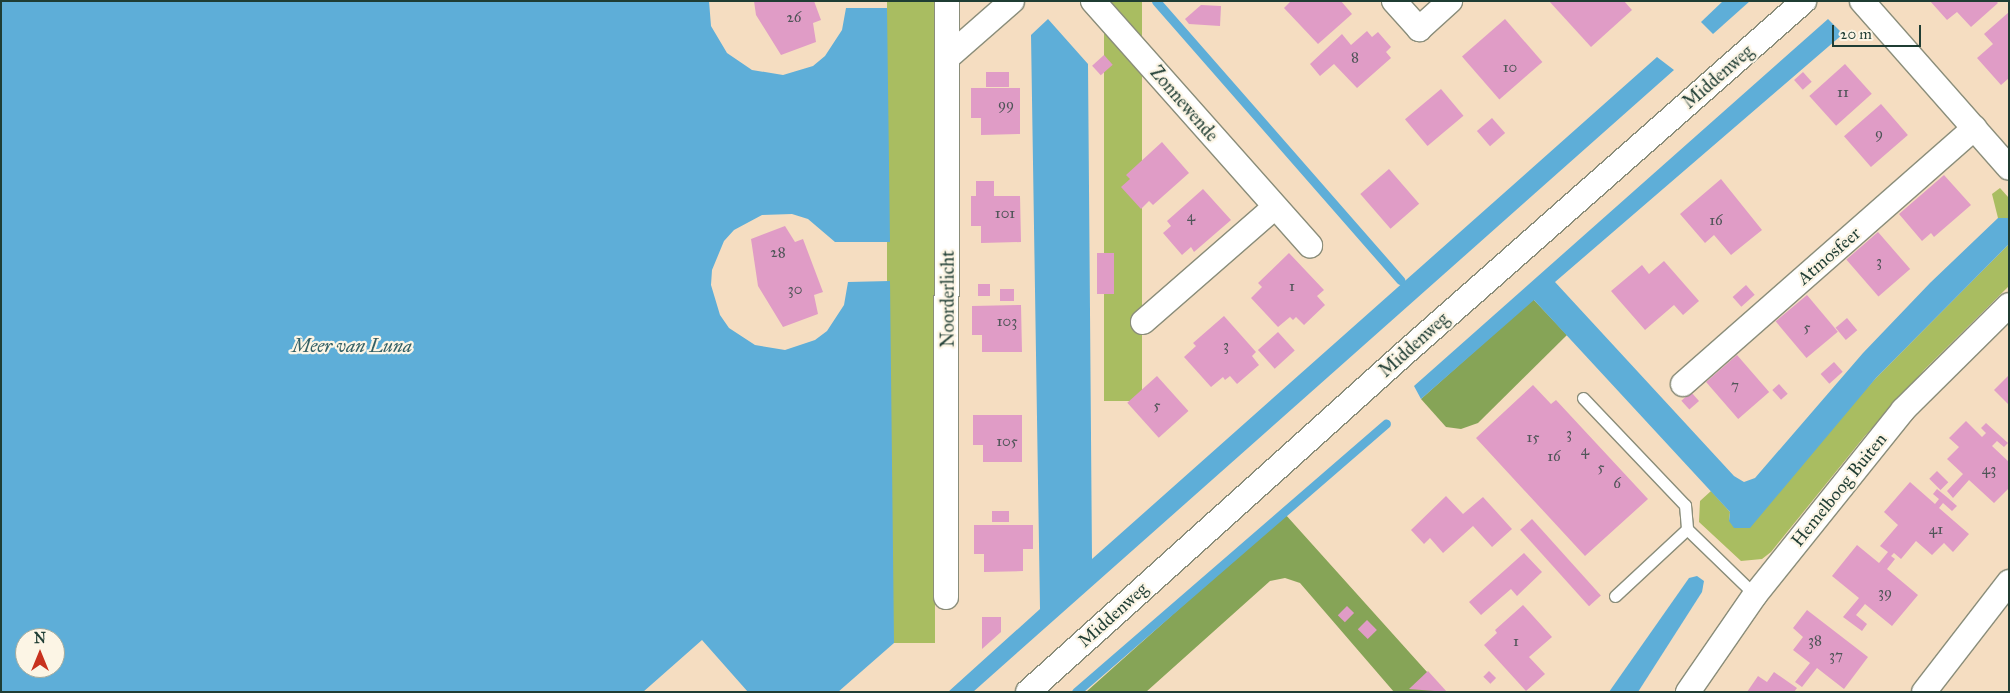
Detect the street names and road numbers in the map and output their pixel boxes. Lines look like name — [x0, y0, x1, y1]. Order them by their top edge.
street label: Middenweg — [1678, 41, 1758, 113]
street label: Zonnewende — [1145, 62, 1223, 146]
street label: Atmosfeer — [1793, 223, 1865, 289]
street label: Noorderlicht — [937, 251, 959, 347]
street label: Middenweg — [1375, 308, 1453, 382]
street label: Hemelboog Buiten — [1787, 429, 1891, 551]
street label: Middenweg — [1074, 578, 1152, 652]

